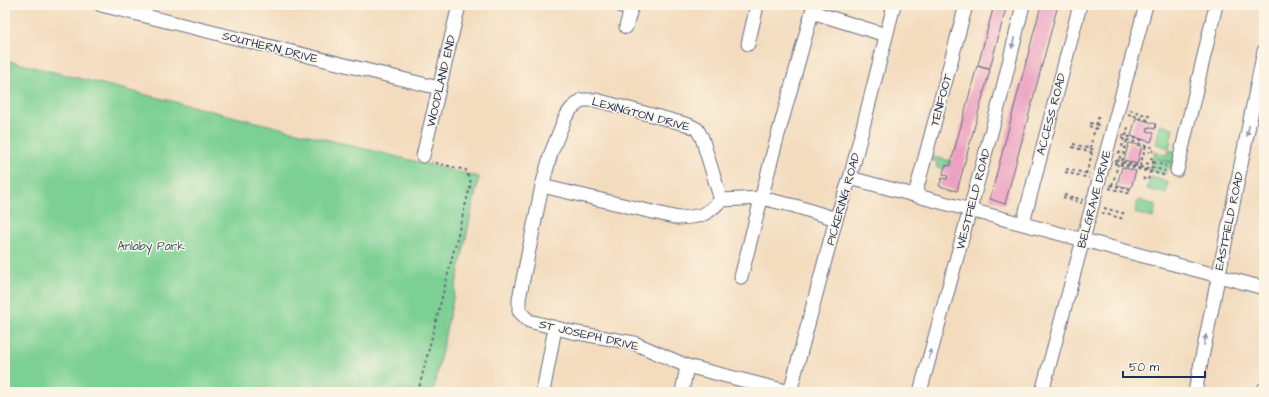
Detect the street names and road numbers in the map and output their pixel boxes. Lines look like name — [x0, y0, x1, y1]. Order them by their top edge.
street label: SOUTHERN DRIVE — [220, 27, 319, 68]
street label: WOODLAND END — [423, 33, 460, 129]
street label: TENFOOT — [926, 71, 957, 128]
street label: ACCESS ROAD — [1032, 71, 1071, 157]
street label: LEXINGTON DRIVE — [590, 93, 692, 136]
street label: WESTFIELD ROAD — [952, 147, 995, 251]
street label: BELGRAVE DRIVE — [1073, 148, 1116, 250]
street label: PICKERING ROAD — [822, 151, 865, 247]
street label: EASTFIELD ROAD — [1211, 170, 1248, 272]
street label: ST JOSEPH DRIVE — [537, 316, 640, 355]

